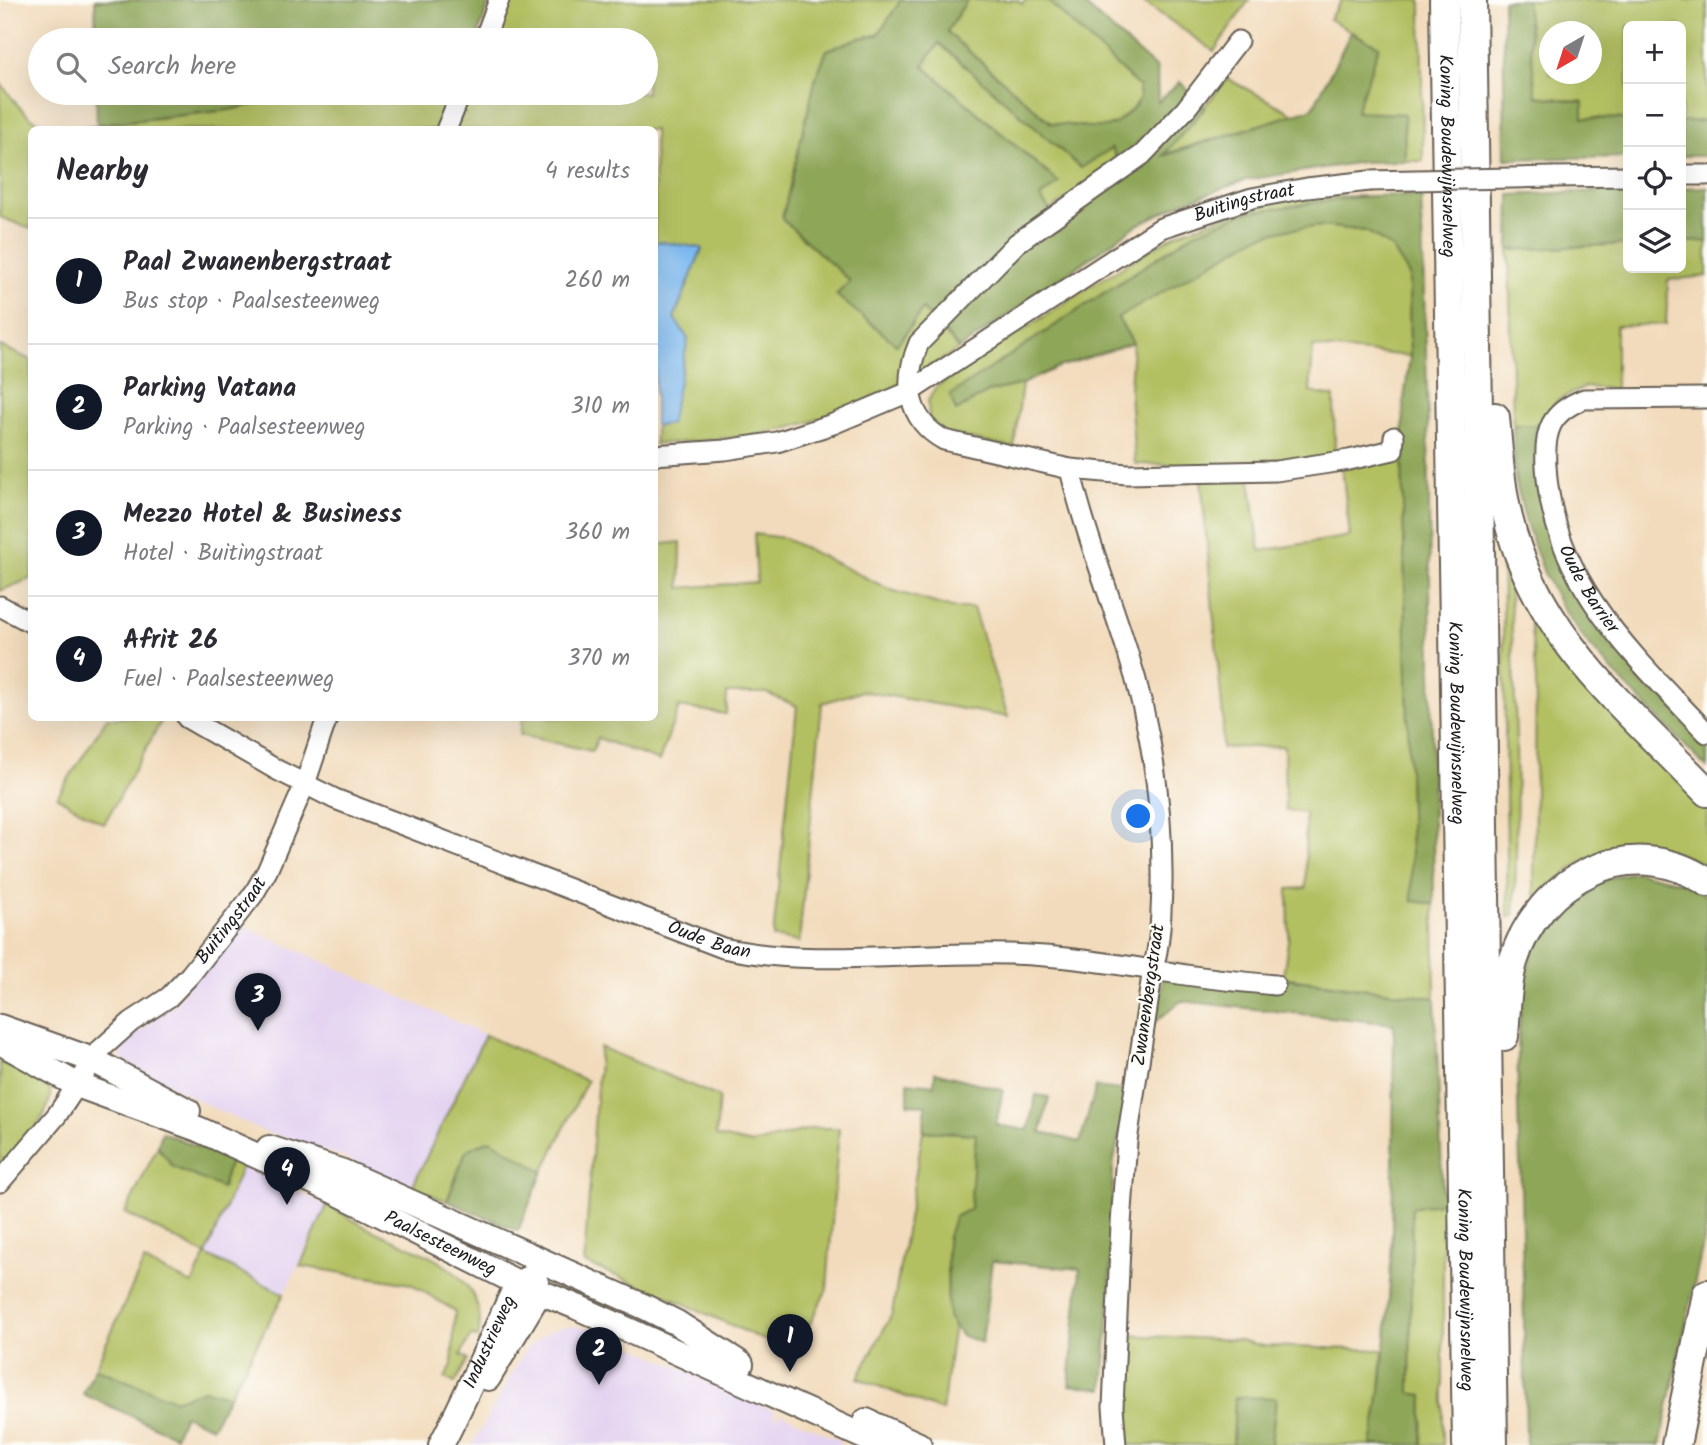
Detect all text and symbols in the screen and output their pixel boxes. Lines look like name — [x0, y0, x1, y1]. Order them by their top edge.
north arrow — [1539, 21, 1602, 84]
map controls — [1623, 21, 1686, 273]
button: + — [1623, 21, 1686, 84]
search box — [28, 28, 658, 105]
text: Search here — [108, 46, 236, 88]
icon: search — [52, 48, 90, 86]
street label: Koning Boudewijnsnelweg — [1430, 54, 1463, 258]
button: − — [1623, 84, 1686, 147]
button: locate — [1623, 147, 1686, 210]
text: Nearby — [56, 148, 148, 196]
text: 4 results — [545, 154, 630, 190]
street label: Buitingstraat — [1190, 175, 1298, 231]
button: layers — [1623, 210, 1686, 273]
text: Paal Zwanenbergstraat — [123, 242, 392, 284]
text: 1 — [76, 263, 82, 299]
text: 260 m — [565, 263, 630, 299]
text: Bus stop · Paalsesteenweg — [123, 284, 380, 320]
text: Parking Vatana — [123, 368, 296, 410]
text: 2 — [72, 389, 86, 425]
text: 310 m — [571, 389, 630, 425]
text: Parking · Paalsesteenweg — [123, 410, 366, 446]
text: Mezzo Hotel & Business — [123, 494, 402, 536]
text: 3 — [73, 515, 85, 551]
text: 360 m — [565, 515, 630, 551]
text: Hotel · Buitingstraat — [123, 536, 323, 572]
street label: Oude Barrier — [1550, 541, 1627, 642]
text: Afrit 26 — [123, 620, 218, 662]
street label: Koning Boudewijnsnelweg — [1439, 621, 1472, 825]
text: 4 — [73, 641, 85, 677]
text: 370 m — [567, 641, 630, 677]
text: Fuel · Paalsesteenweg — [123, 662, 334, 698]
your location — [1121, 799, 1155, 833]
street label: Buitingstraat — [188, 871, 276, 971]
street label: Oude Baan — [663, 913, 753, 968]
street label: Zwanenbergstraat — [1124, 921, 1174, 1068]
pin: 3 — [235, 973, 281, 1031]
pin: 4 — [264, 1147, 310, 1205]
street label: Koning Boudewijnsnelweg — [1448, 1188, 1481, 1392]
street label: Paalsesteenweg — [379, 1203, 502, 1285]
street label: Industrieweg — [456, 1290, 525, 1394]
pin: 1 — [767, 1314, 813, 1372]
pin: 2 — [576, 1327, 622, 1385]

